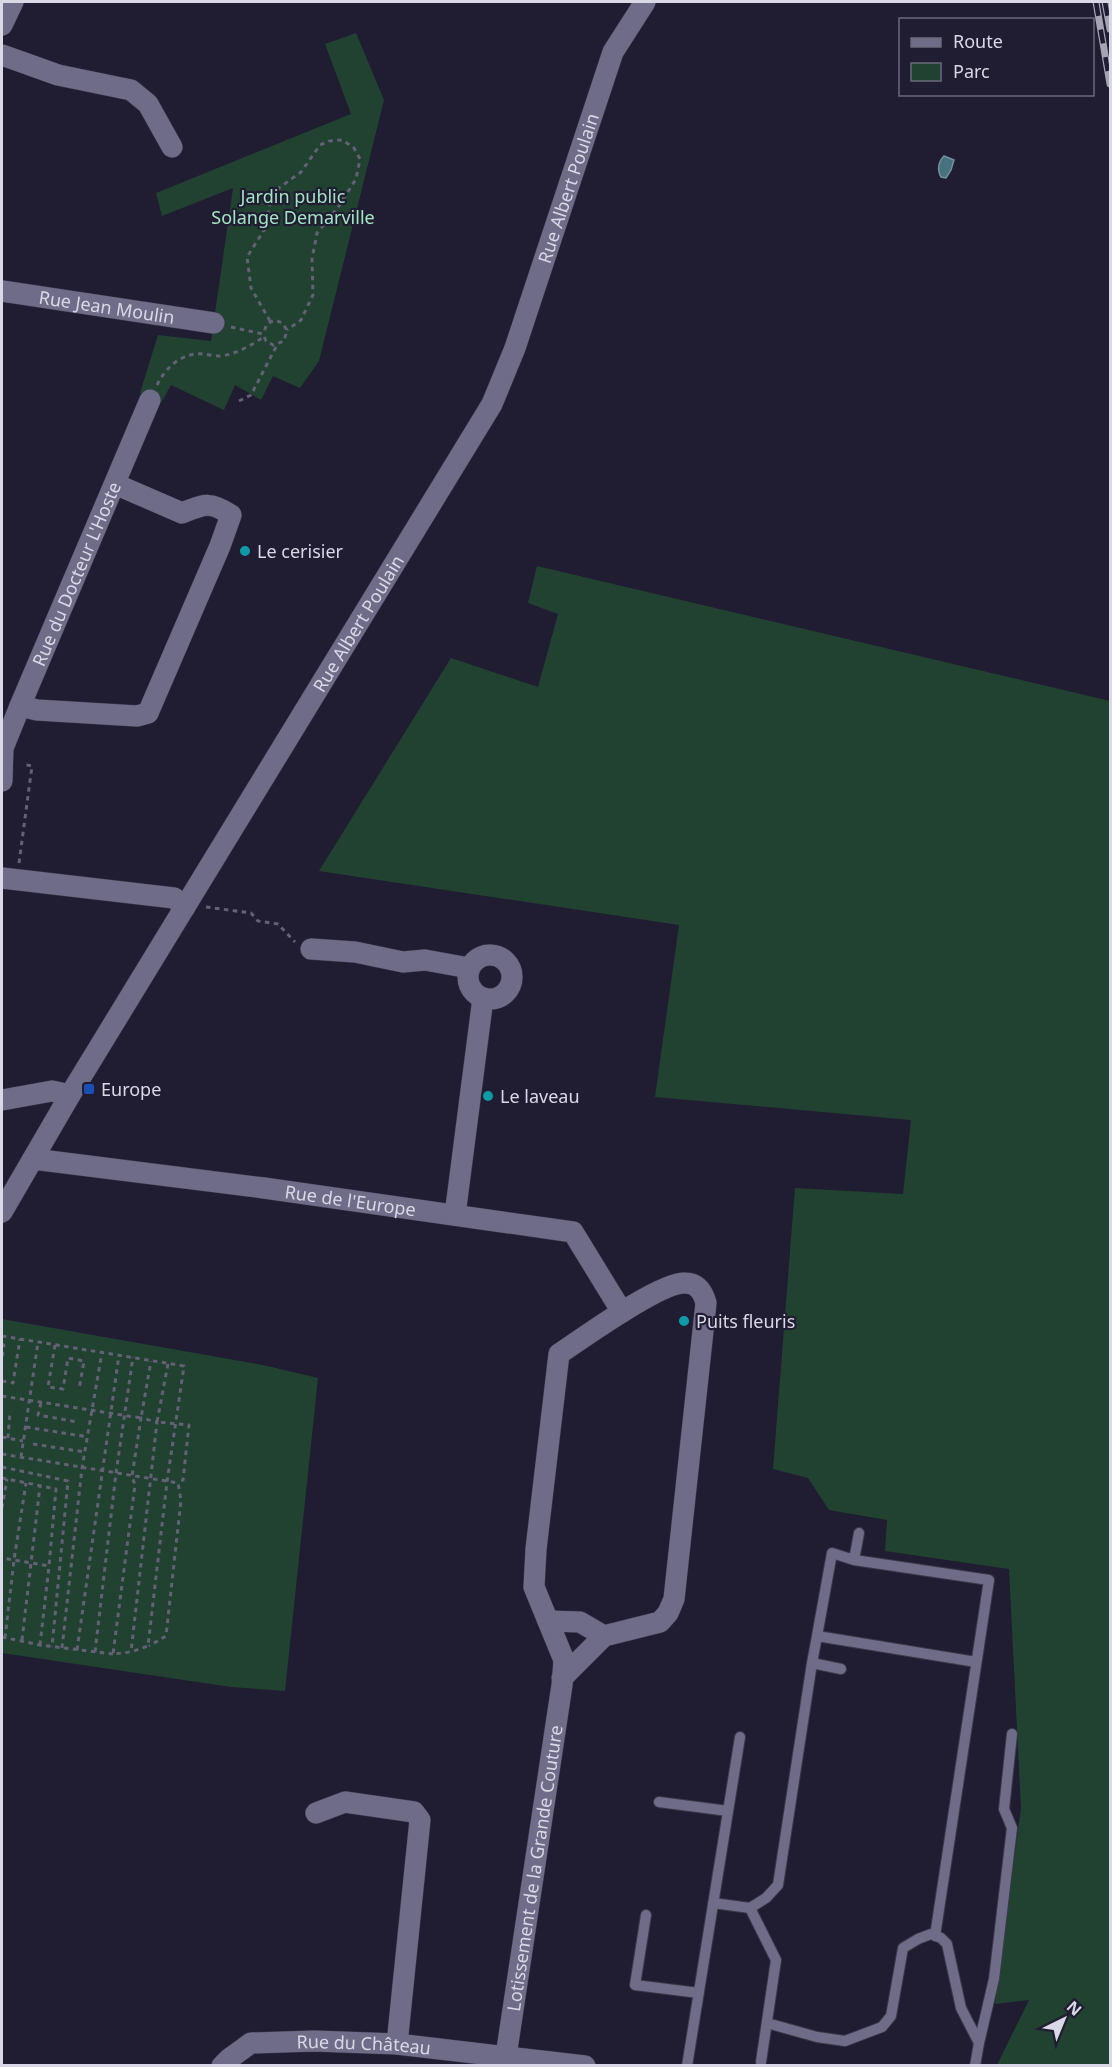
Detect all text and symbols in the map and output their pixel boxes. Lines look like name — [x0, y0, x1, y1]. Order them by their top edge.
legend — [899, 18, 1094, 96]
text: Route — [953, 29, 1003, 53]
text: Parc — [953, 59, 990, 83]
street label: Rue Albert Poulain — [532, 110, 604, 266]
park label: Jardin public Solange Demarville — [211, 184, 375, 229]
street label: Rue Jean Moulin — [37, 285, 176, 329]
street label: Rue du Docteur L'Hoste — [26, 478, 126, 670]
place label: Le cerisier — [257, 539, 344, 563]
marker: Le cerisier — [238, 544, 252, 558]
street label: Rue Albert Poulain — [307, 550, 409, 696]
place label: Europe — [101, 1077, 161, 1101]
marker: Europe — [82, 1082, 96, 1096]
place label: Le laveau — [500, 1084, 580, 1108]
marker: Le laveau — [481, 1089, 495, 1103]
street label: Rue de l'Europe — [283, 1179, 417, 1221]
place label: Puits fleuris — [696, 1309, 795, 1333]
marker: Puits fleuris — [677, 1314, 691, 1328]
street label: Lotissement de la Grande Couture — [501, 1723, 568, 2013]
north arrow — [1034, 1989, 1094, 2049]
text: N — [1062, 1996, 1086, 2021]
street label: Rue du Château — [296, 2029, 432, 2060]

